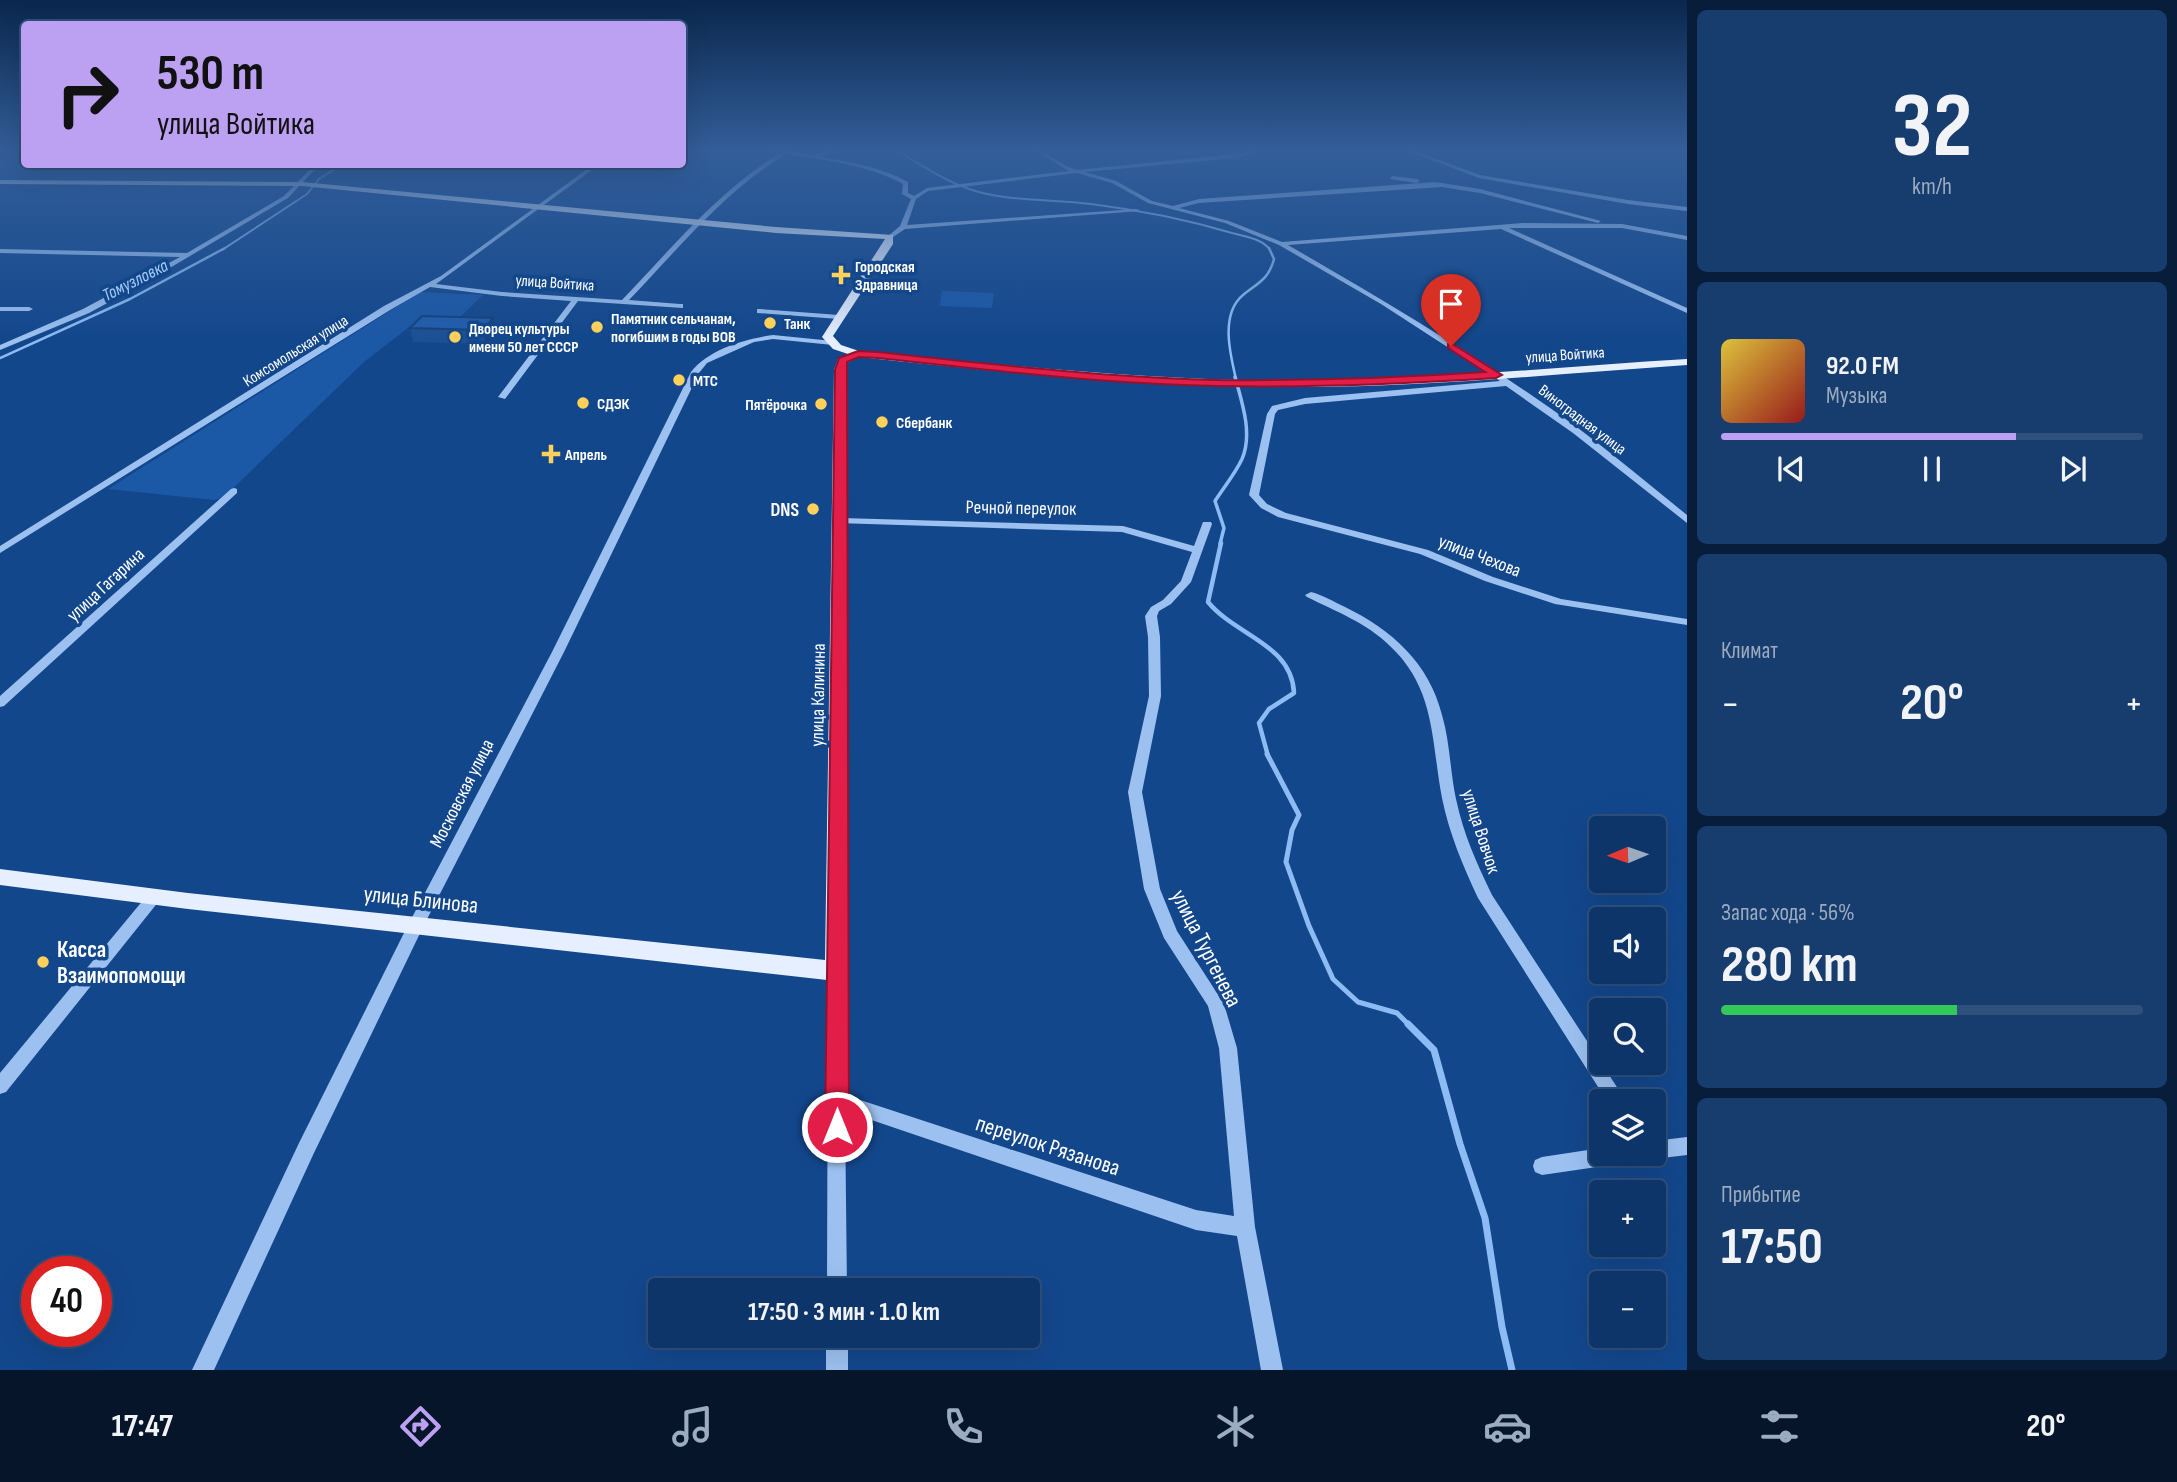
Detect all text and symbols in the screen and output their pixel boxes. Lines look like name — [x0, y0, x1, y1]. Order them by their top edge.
text: 530 m — [157, 45, 264, 104]
icon: right — [42, 49, 133, 140]
text: 32 — [1892, 73, 1972, 182]
text: улица Войтика — [157, 105, 315, 144]
text: km/h — [1912, 173, 1952, 201]
water label: Томузловка — [99, 255, 172, 306]
place label: Городская Здравница — [855, 258, 918, 295]
marker: Городская Здравница — [833, 267, 849, 283]
street label: улица Войтика — [515, 271, 595, 296]
pin — [1421, 274, 1481, 346]
icon: arrive — [1432, 285, 1470, 323]
place label: Памятник сельчанам, погибшим в годы ВОВ — [611, 310, 736, 347]
street label: Комсомольская улица — [240, 311, 352, 391]
marker: Танк — [762, 315, 778, 331]
place label: Танк — [784, 315, 811, 334]
marker: Памятник сельчанам, погибшим в годы ВОВ — [589, 319, 605, 335]
place label: Дворец культуры имени 50 лет СССР — [469, 320, 578, 357]
marker: Дворец культуры имени 50 лет СССР — [447, 329, 463, 345]
street label: улица Войтика — [1525, 343, 1605, 368]
text: 92.0 FM — [1826, 351, 1899, 382]
marker: МТС — [671, 372, 687, 388]
place label: МТС — [693, 372, 718, 391]
street label: Виноградная улица — [1535, 381, 1630, 459]
text: Музыка — [1826, 382, 1887, 410]
marker: СДЭК — [575, 395, 591, 411]
place label: СДЭК — [597, 395, 630, 414]
place label: Пятёрочка — [745, 396, 807, 415]
marker: Пятёрочка — [813, 396, 829, 412]
marker: Сбербанк — [874, 414, 890, 430]
place label: Сбербанк — [896, 414, 952, 433]
marker: Апрель — [543, 446, 559, 462]
place label: Апрель — [564, 446, 607, 465]
icon: previous — [1772, 450, 1810, 488]
icon: pause — [1913, 450, 1951, 488]
icon: next — [2054, 450, 2092, 488]
street label: Речной переулок — [965, 496, 1077, 521]
place label: DNS — [770, 499, 799, 522]
marker: DNS — [805, 501, 821, 517]
street label: улица Чехова — [1435, 530, 1524, 583]
street label: улица Гагарина — [62, 543, 150, 627]
text: Климат — [1721, 637, 1778, 665]
street label: улица Калинина — [806, 643, 831, 747]
text: 20° — [1900, 672, 1964, 735]
text: − — [1721, 682, 1740, 727]
text: + — [2124, 682, 2143, 727]
street label: Московская улица — [425, 736, 500, 852]
street label: улица Вовчок — [1456, 787, 1505, 877]
north arrow — [1589, 816, 1666, 892]
map controls — [1589, 816, 1666, 1348]
street label: улица Блинова — [362, 880, 480, 920]
street label: улица Тургенева — [1165, 885, 1248, 1012]
text: Запас хода · 56% — [1721, 899, 1855, 927]
button: sound — [1589, 907, 1666, 984]
text: 280 km — [1721, 934, 1858, 997]
place label: Касса Взаимопомощи — [57, 936, 186, 990]
marker: Касса Взаимопомощи — [35, 954, 51, 970]
button: search — [1589, 998, 1666, 1075]
button: layers — [1589, 1089, 1666, 1166]
position arrow — [800, 1090, 874, 1164]
street label: переулок Рязанова — [972, 1109, 1123, 1182]
button: + — [1589, 1180, 1666, 1257]
text: Прибытие — [1721, 1181, 1801, 1209]
text: 17:50 — [1721, 1216, 1823, 1279]
speed limit sign: 40 — [21, 1256, 112, 1347]
button: − — [1589, 1271, 1666, 1348]
text: 17:50 · 3 мин · 1.0 km — [748, 1297, 940, 1328]
icon: directions — [396, 1402, 445, 1451]
icon: music — [668, 1402, 717, 1451]
icon: phone — [939, 1402, 988, 1451]
icon: climate — [1211, 1402, 1260, 1451]
icon: car — [1483, 1402, 1532, 1451]
icon: filters — [1755, 1402, 1804, 1451]
text: 17:47 — [111, 1407, 173, 1446]
text: 20° — [2026, 1407, 2066, 1446]

